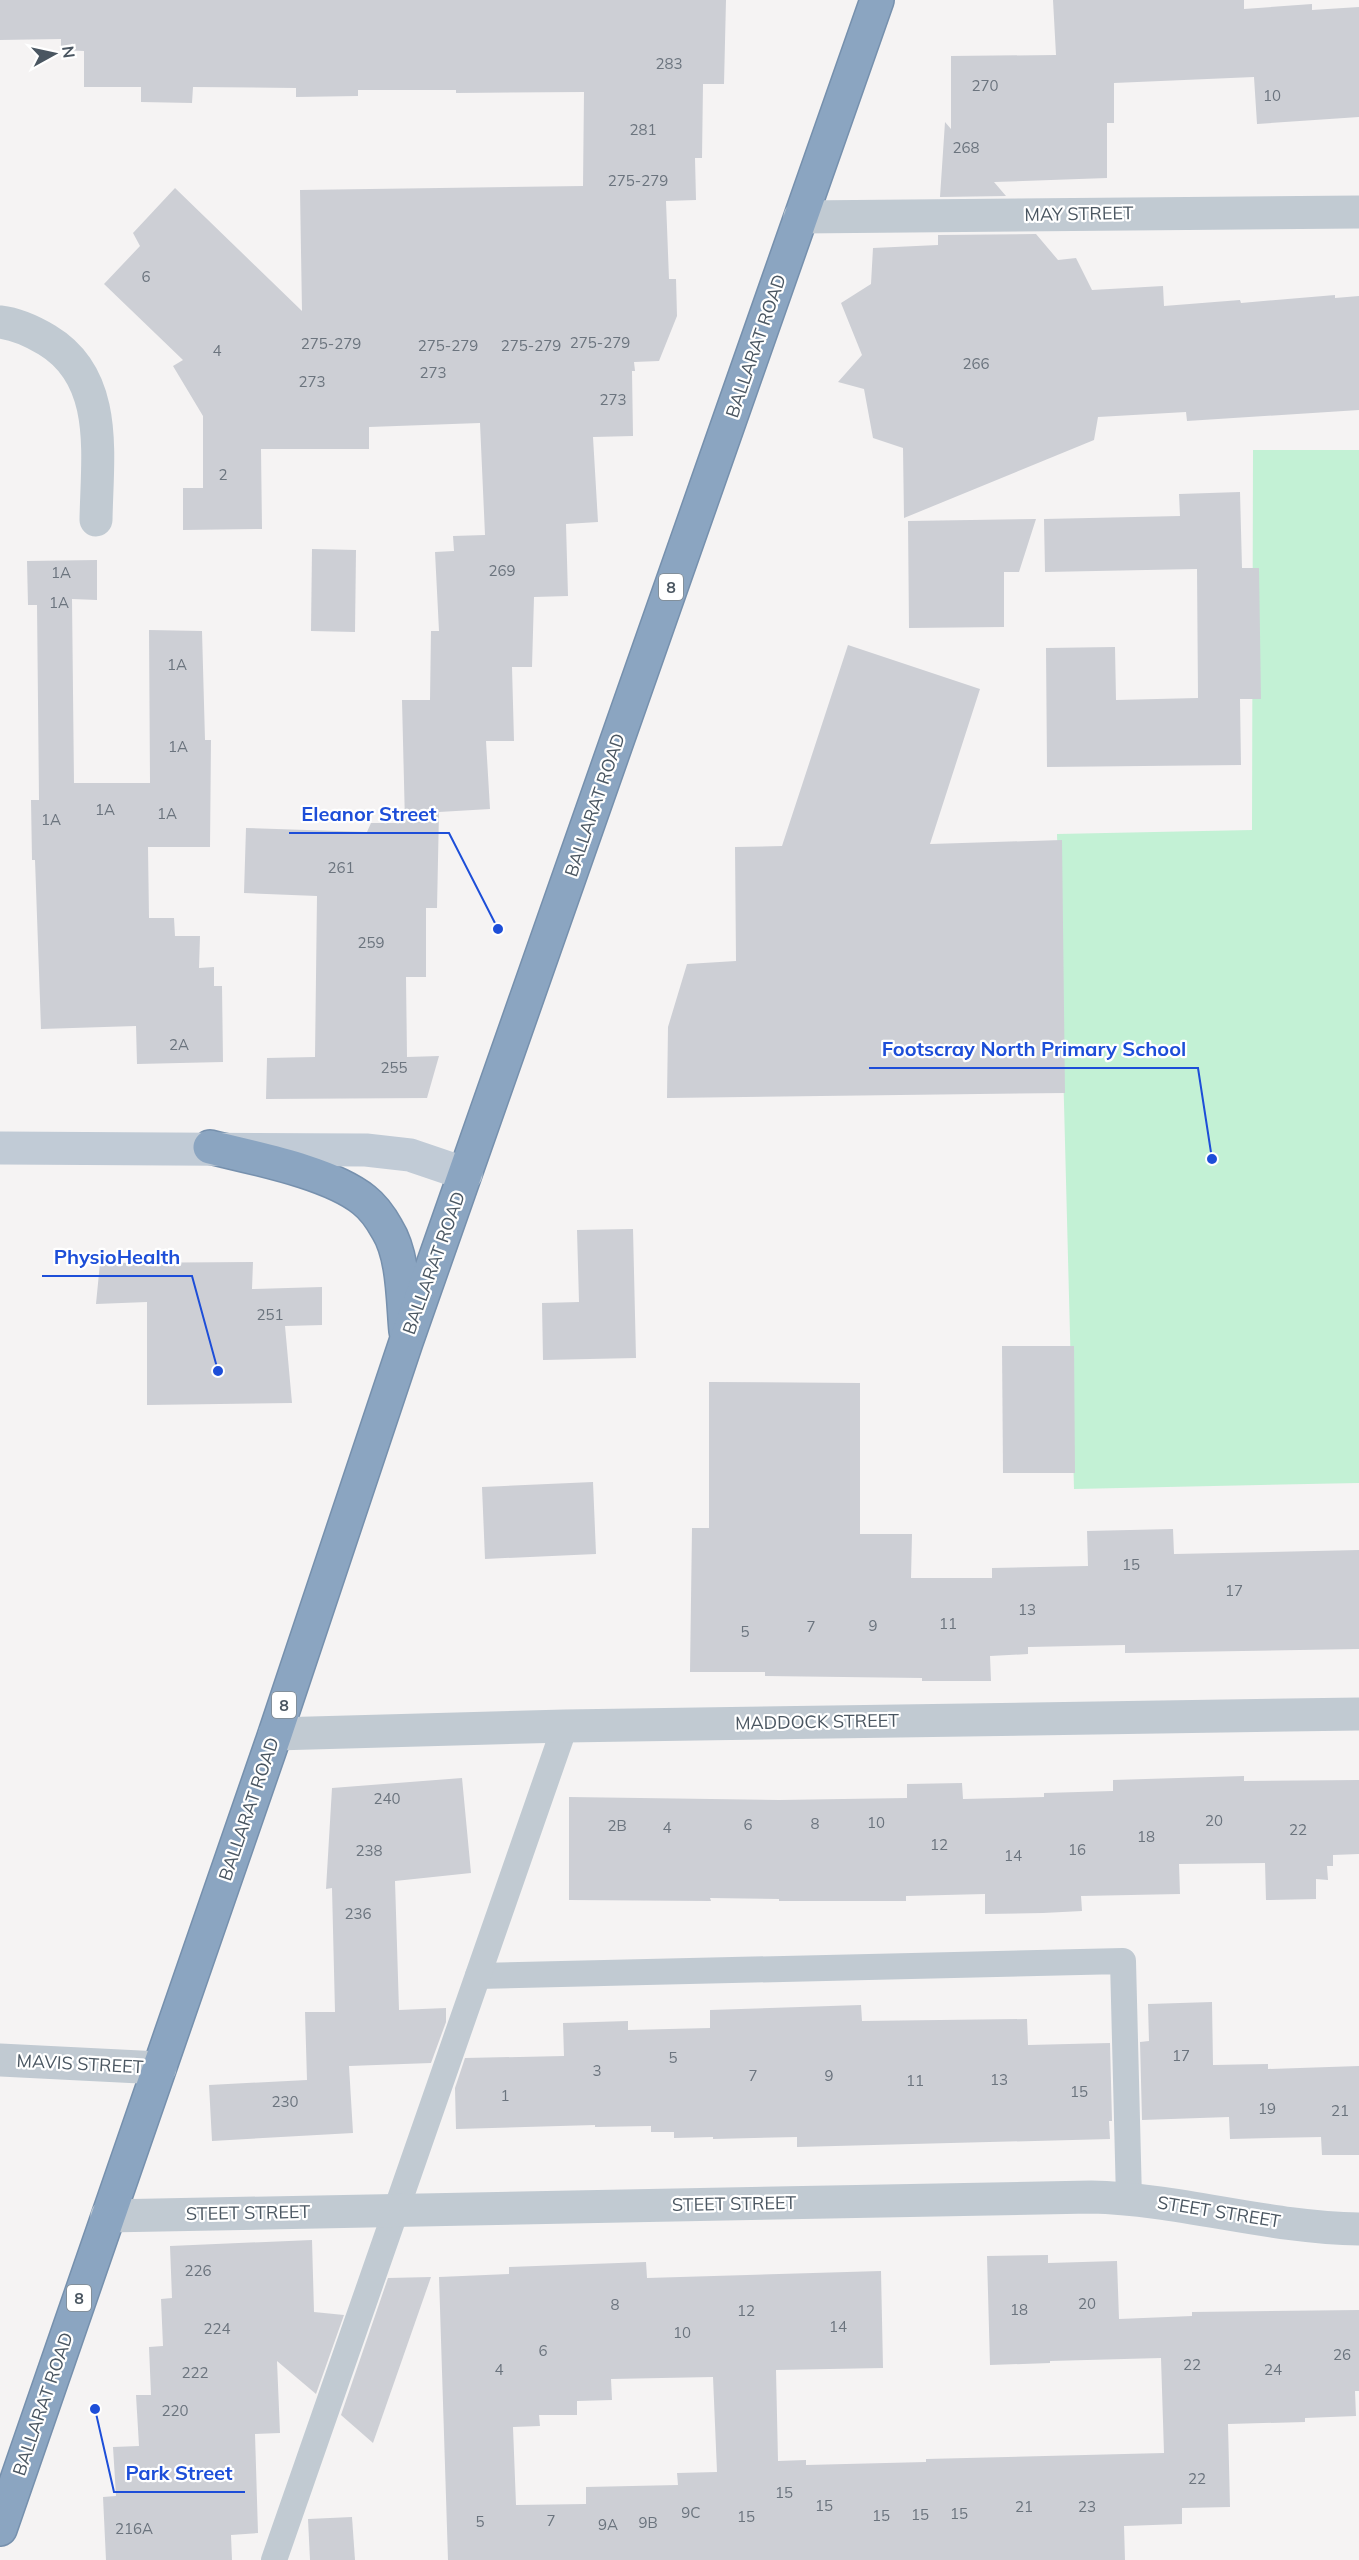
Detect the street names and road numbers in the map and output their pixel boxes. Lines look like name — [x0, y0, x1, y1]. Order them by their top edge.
street label: MAY STREET — [1024, 201, 1134, 226]
street label: BALLARAT ROAD — [720, 271, 791, 421]
road number: 8 — [659, 574, 683, 600]
street label: BALLARAT ROAD — [559, 730, 630, 880]
street label: BALLARAT ROAD — [397, 1188, 470, 1337]
road number: 8 — [272, 1692, 296, 1718]
street label: MADDOCK STREET — [735, 1709, 899, 1734]
street label: BALLARAT ROAD — [213, 1734, 284, 1884]
street label: MAVIS STREET — [16, 2049, 144, 2078]
street label: STEET STREET — [1156, 2190, 1282, 2233]
street label: STEET STREET — [672, 2191, 797, 2216]
street label: STEET STREET — [186, 2200, 311, 2225]
road number: 8 — [67, 2285, 91, 2311]
street label: BALLARAT ROAD — [7, 2329, 78, 2479]

